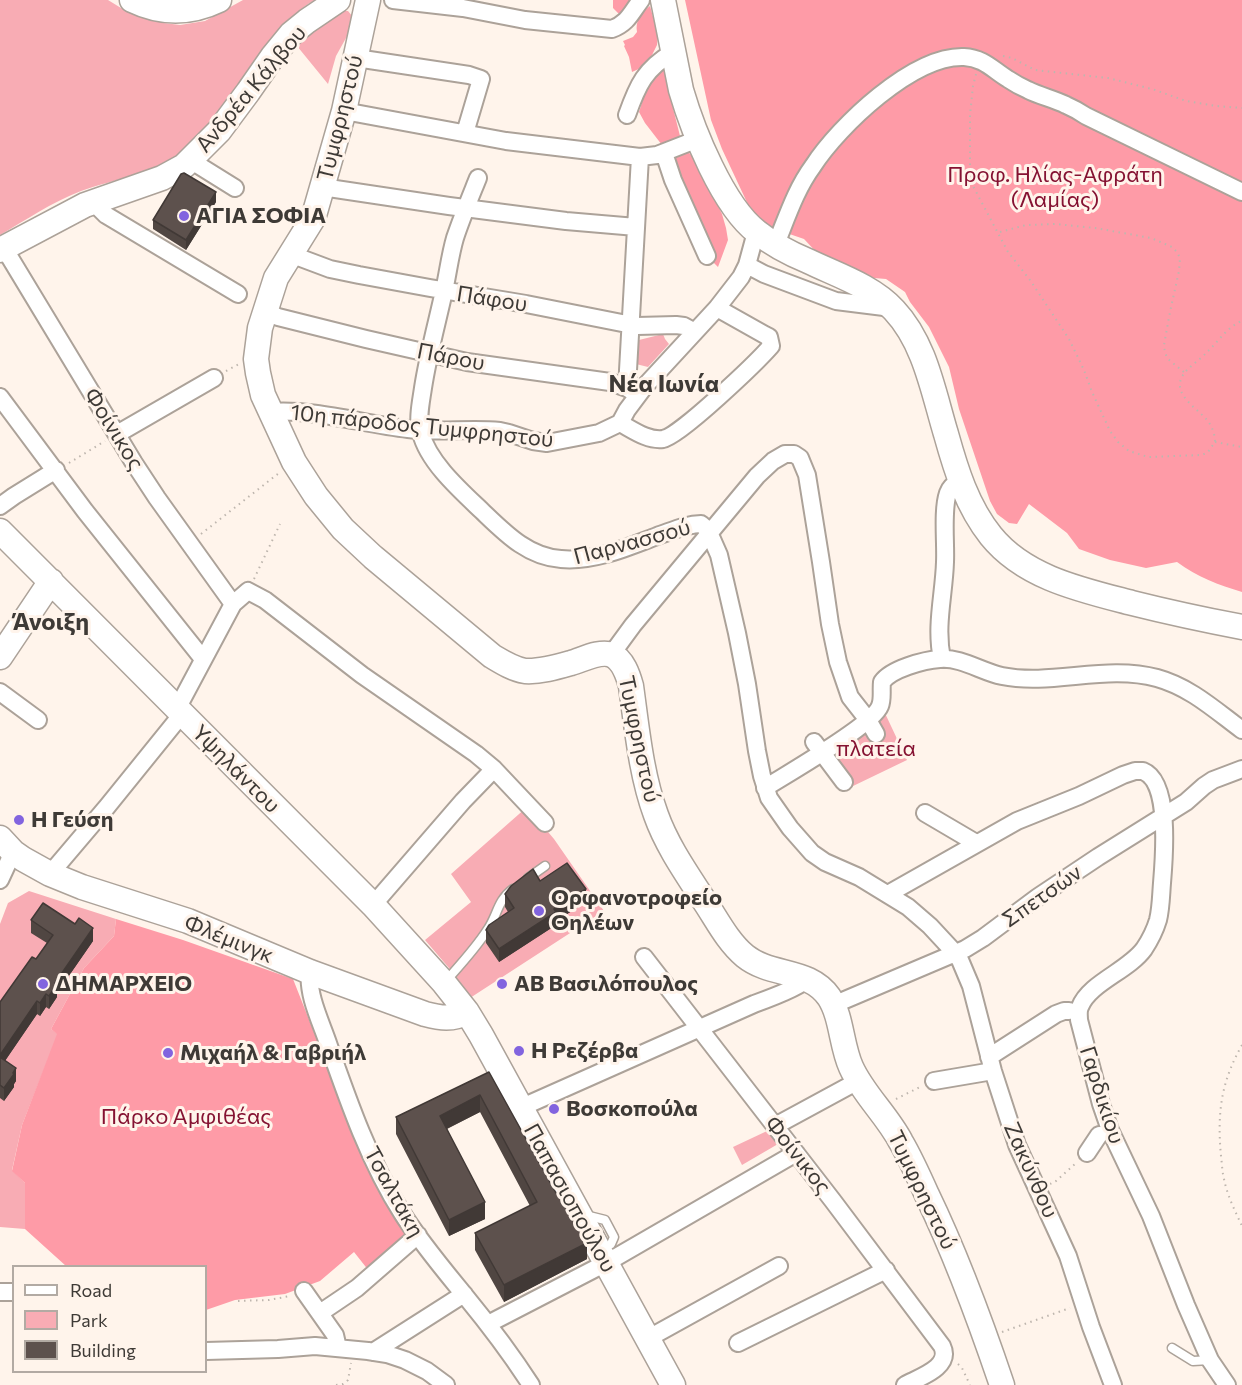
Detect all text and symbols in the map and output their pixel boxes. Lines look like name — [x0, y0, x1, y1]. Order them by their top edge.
street label: Ανδρέα Κάλβου — [190, 20, 312, 158]
street label: Τυμφρηστού — [312, 52, 368, 184]
park label: Προφ. Ηλίας-Αφράτη (Λαμίας) — [947, 162, 1163, 214]
place label: ΑΓΙΑ ΣΟΦΙΑ — [196, 203, 326, 229]
marker: ΑΓΙΑ ΣΟΦΙΑ — [177, 209, 191, 223]
street label: Πάφου — [455, 280, 529, 318]
street label: Πάρου — [415, 338, 487, 376]
district label: Νέα Ιωνία — [609, 370, 719, 398]
street label: Φοίνικος — [79, 383, 149, 475]
street label: 10η πάροδος Τυμφρηστού — [289, 399, 555, 453]
street label: Παρνασσού — [571, 514, 693, 570]
district label: Άνοιξη — [13, 608, 89, 636]
street label: Τυμφρηστού — [613, 673, 665, 805]
street label: Υψηλάντου — [187, 720, 285, 818]
park label: πλατεία — [836, 736, 916, 762]
place label: Η Γεύση — [31, 807, 113, 833]
marker: Η Γεύση — [12, 813, 26, 827]
street label: Σπετσών — [997, 859, 1087, 933]
place label: Ορφανοτροφείο Θηλέων — [551, 885, 722, 936]
marker: Ορφανοτροφείο Θηλέων — [532, 904, 546, 918]
street label: Φλέμινγκ — [181, 909, 277, 969]
place label: ΔΗΜΑΡΧΕΙΟ — [55, 971, 192, 997]
place label: ΑΒ Βασιλόπουλος — [514, 971, 698, 997]
marker: ΔΗΜΑΡΧΕΙΟ — [36, 977, 50, 991]
marker: ΑΒ Βασιλόπουλος — [495, 977, 509, 991]
place label: Η Ρεζέρβα — [531, 1038, 638, 1064]
place label: Μιχαήλ & Γαβριήλ — [180, 1040, 366, 1066]
street label: Γαρδικίου — [1074, 1043, 1130, 1147]
marker: Η Ρεζέρβα — [512, 1044, 526, 1058]
marker: Μιχαήλ & Γαβριήλ — [161, 1046, 175, 1060]
place label: Βοσκοπούλα — [566, 1096, 698, 1122]
marker: Βοσκοπούλα — [547, 1102, 561, 1116]
park label: Πάρκο Αμφιθέας — [101, 1104, 271, 1130]
street label: Φοίνικος — [759, 1111, 837, 1199]
street label: Ζακύνθου — [998, 1118, 1064, 1222]
street label: Παπασιοπούλου — [518, 1119, 622, 1277]
street label: Τυμφρηστού — [882, 1126, 962, 1254]
street label: Τσαλτάκη — [358, 1142, 430, 1242]
legend — [12, 1265, 207, 1373]
text: Road — [70, 1279, 112, 1301]
text: Park — [70, 1309, 108, 1331]
text: Building — [70, 1339, 136, 1361]

